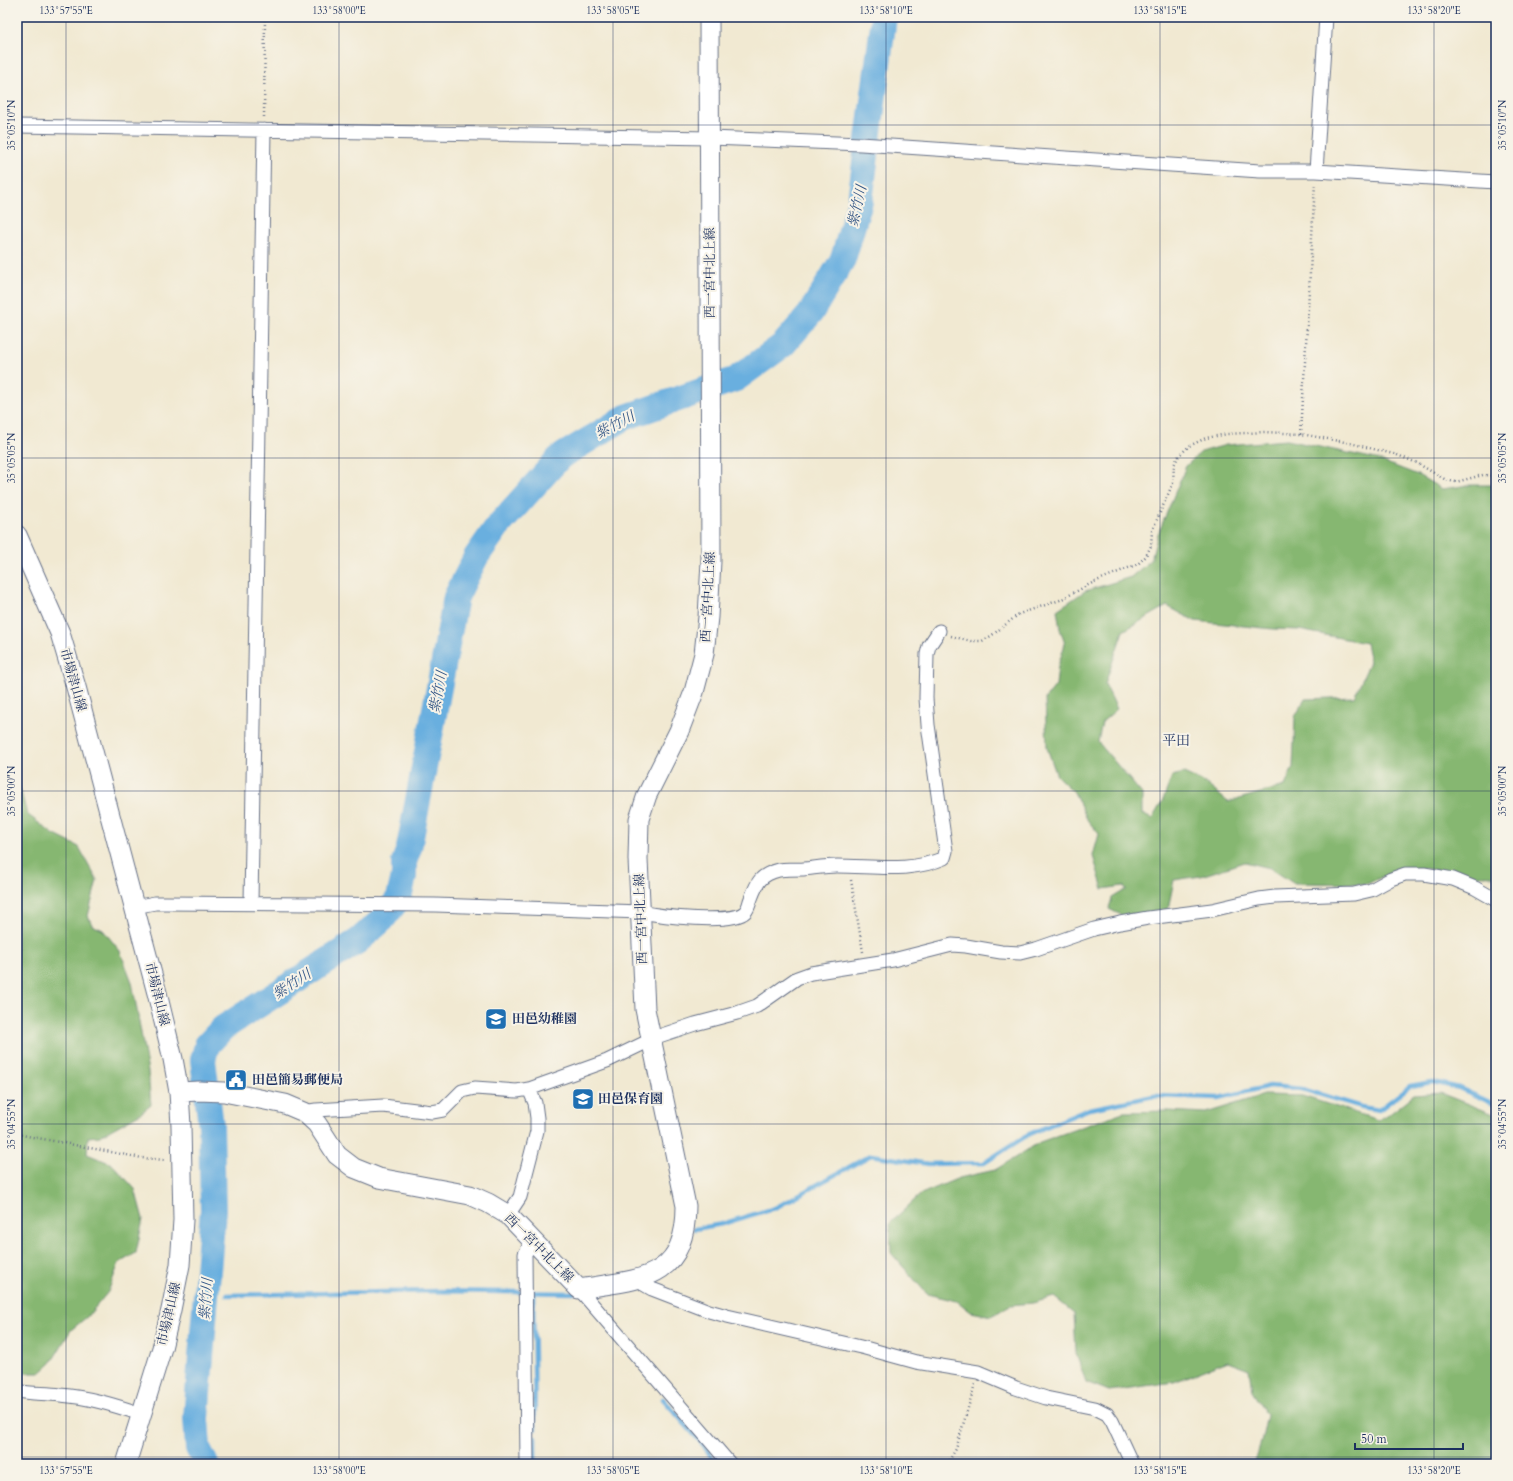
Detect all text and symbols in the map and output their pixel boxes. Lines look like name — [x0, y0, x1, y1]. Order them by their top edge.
text: 133°57'55"E — [39, 4, 93, 18]
text: 133°58'00"E — [312, 4, 366, 18]
text: 133°58'05"E — [586, 4, 640, 18]
text: 133°58'10"E — [859, 4, 913, 18]
text: 133°58'15"E — [1133, 4, 1187, 18]
text: 133°58'20"E — [1407, 4, 1461, 18]
text: 35°05'10"N — [5, 99, 19, 150]
text: 35°05'10"N — [1496, 99, 1510, 150]
water label: 紫竹川 — [843, 181, 871, 229]
street label: 西一宮中北上線 — [701, 227, 719, 319]
water label: 紫竹川 — [592, 406, 640, 443]
text: 35°05'05"N — [5, 432, 19, 483]
text: 35°05'05"N — [1496, 432, 1510, 483]
street label: 西一宮中北上線 — [697, 551, 719, 643]
street label: 市場津山線 — [55, 646, 91, 714]
water label: 紫竹川 — [425, 668, 452, 714]
district label: 平田 — [1162, 731, 1190, 750]
text: 35°05'00"N — [5, 765, 19, 816]
text: 35°05'00"N — [1496, 765, 1510, 816]
street label: 西一宮中北上線 — [630, 873, 652, 965]
street label: 市場津山線 — [140, 960, 174, 1028]
water label: 紫竹川 — [269, 964, 316, 1003]
school or university icon: 田邑幼稚園 — [483, 1006, 509, 1032]
place label: 田邑幼稚園 — [512, 1010, 577, 1028]
public building icon: 田邑簡易郵便局 — [223, 1067, 249, 1093]
place label: 田邑簡易郵便局 — [252, 1071, 343, 1089]
school or university icon: 田邑保育園 — [570, 1086, 596, 1112]
place label: 田邑保育園 — [598, 1090, 663, 1108]
text: 35°04'55"N — [5, 1098, 19, 1149]
text: 35°04'55"N — [1496, 1098, 1510, 1149]
street label: 西一宮中北上線 — [500, 1209, 578, 1287]
water label: 紫竹川 — [195, 1275, 217, 1321]
street label: 市場津山線 — [153, 1280, 185, 1348]
scale bar — [1355, 1425, 1463, 1451]
text: 50 m — [1361, 1431, 1388, 1447]
text: 133°57'55"E — [39, 1464, 93, 1478]
text: 133°58'00"E — [312, 1464, 366, 1478]
text: 133°58'05"E — [586, 1464, 640, 1478]
text: 133°58'10"E — [859, 1464, 913, 1478]
text: 133°58'15"E — [1133, 1464, 1187, 1478]
text: 133°58'20"E — [1407, 1464, 1461, 1478]

